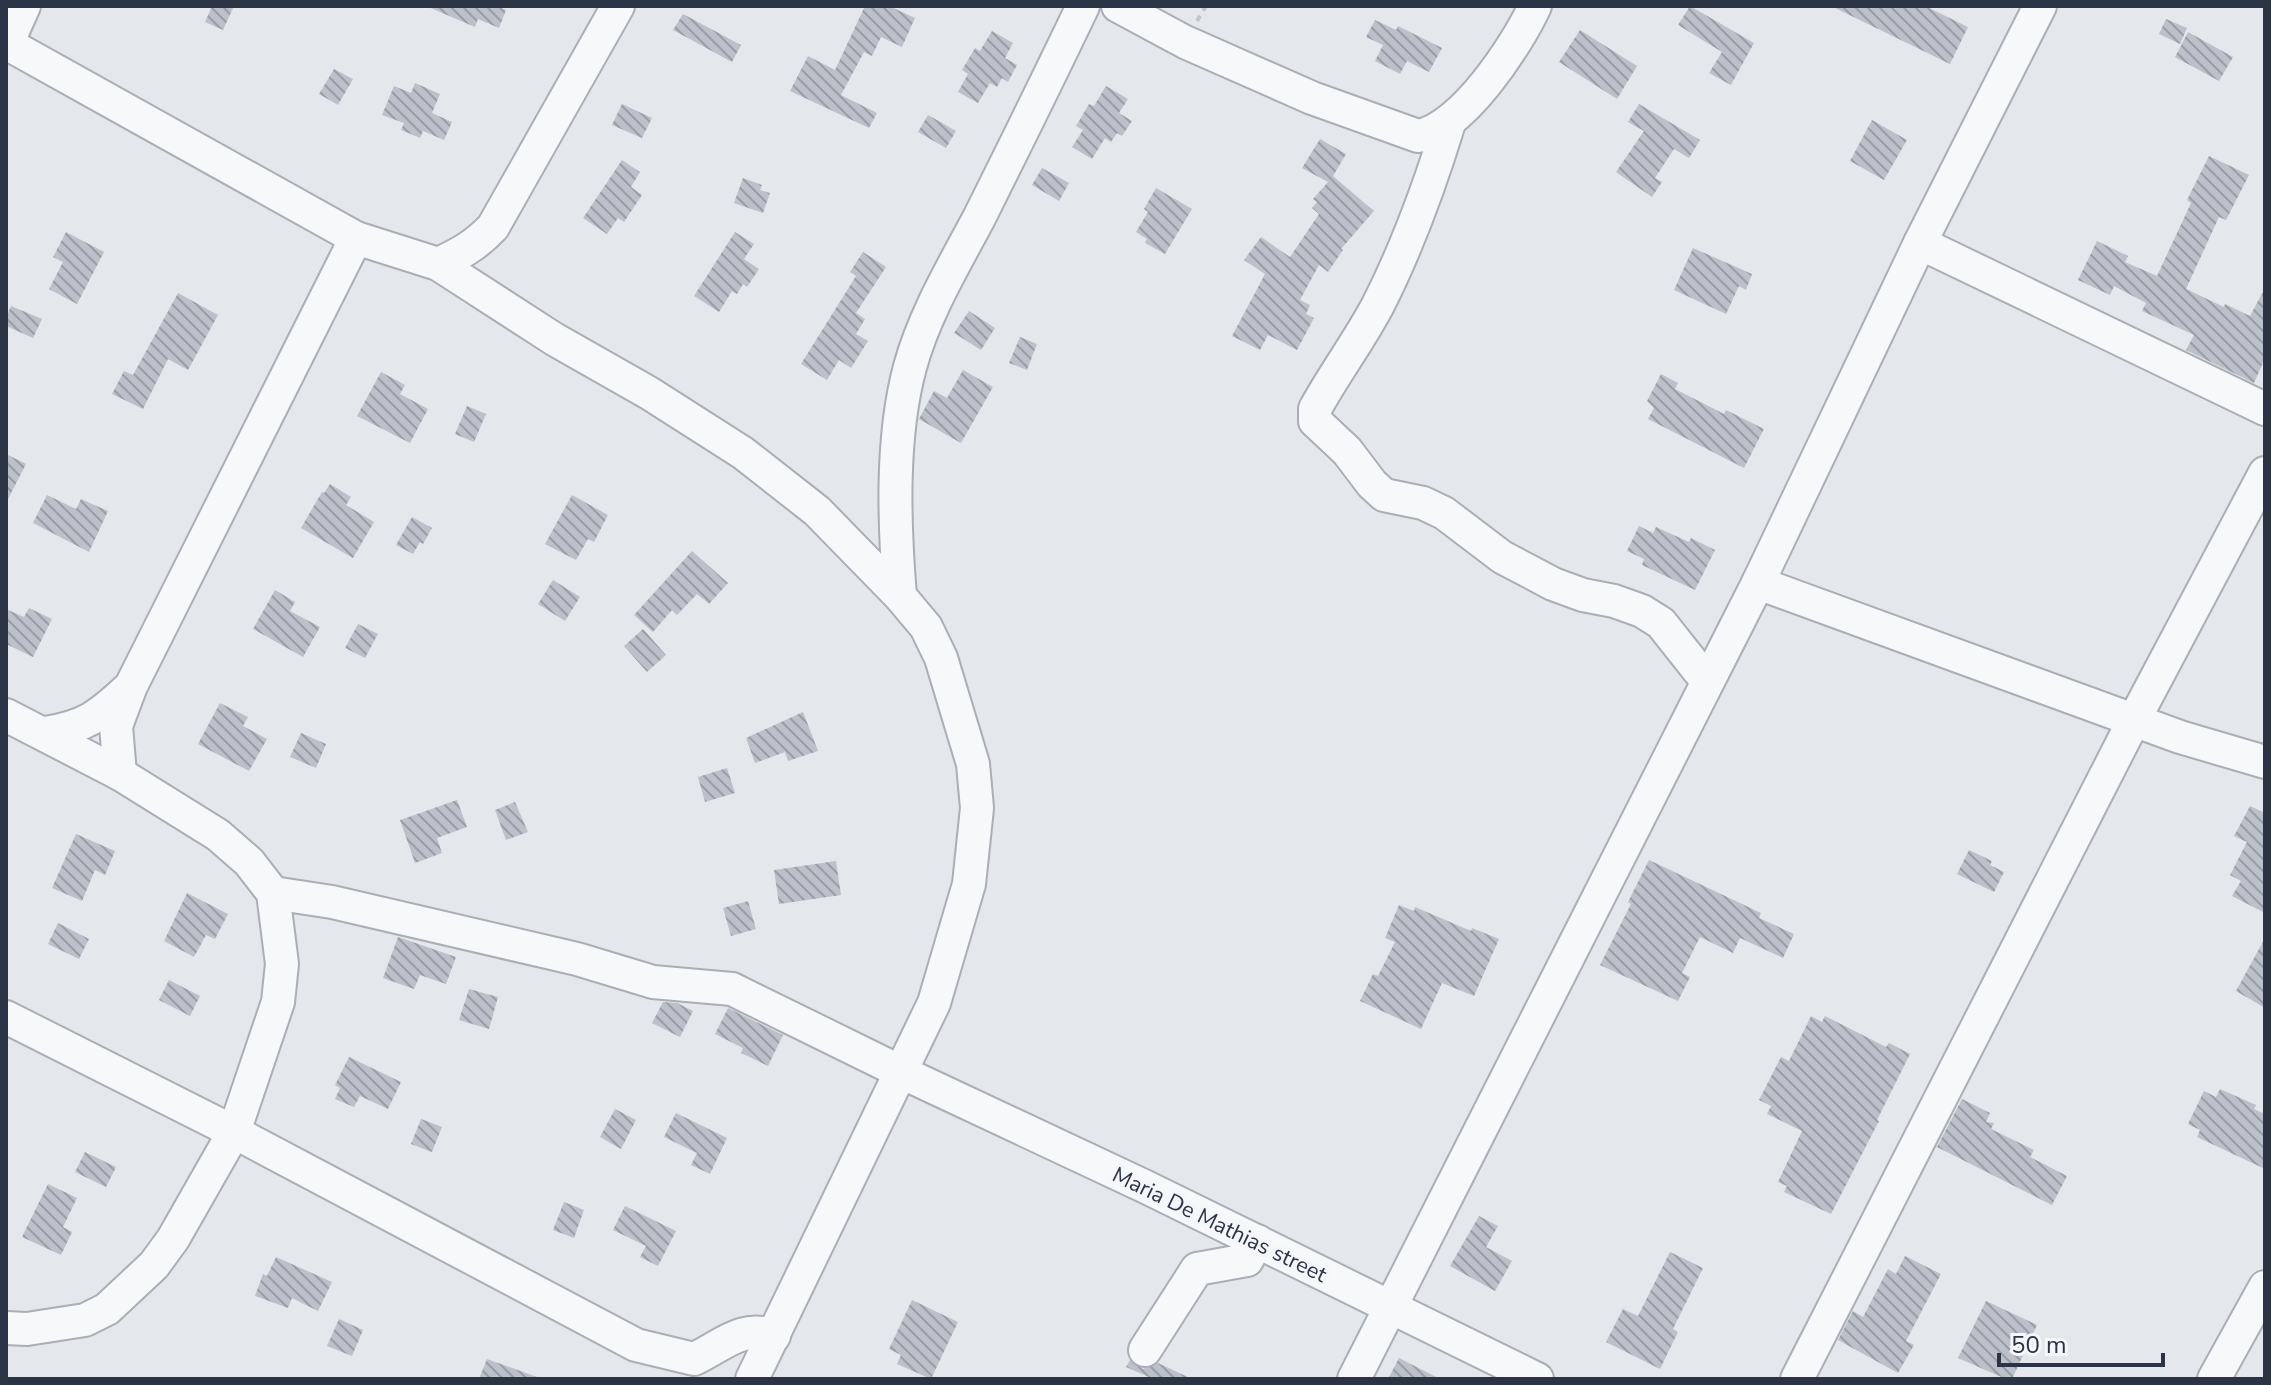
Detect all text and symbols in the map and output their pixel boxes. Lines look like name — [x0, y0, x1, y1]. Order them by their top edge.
street label: Maria De Mathias street — [1107, 1160, 1332, 1290]
scale bar — [1999, 1317, 2163, 1367]
text: 50 m — [2011, 1329, 2067, 1361]

